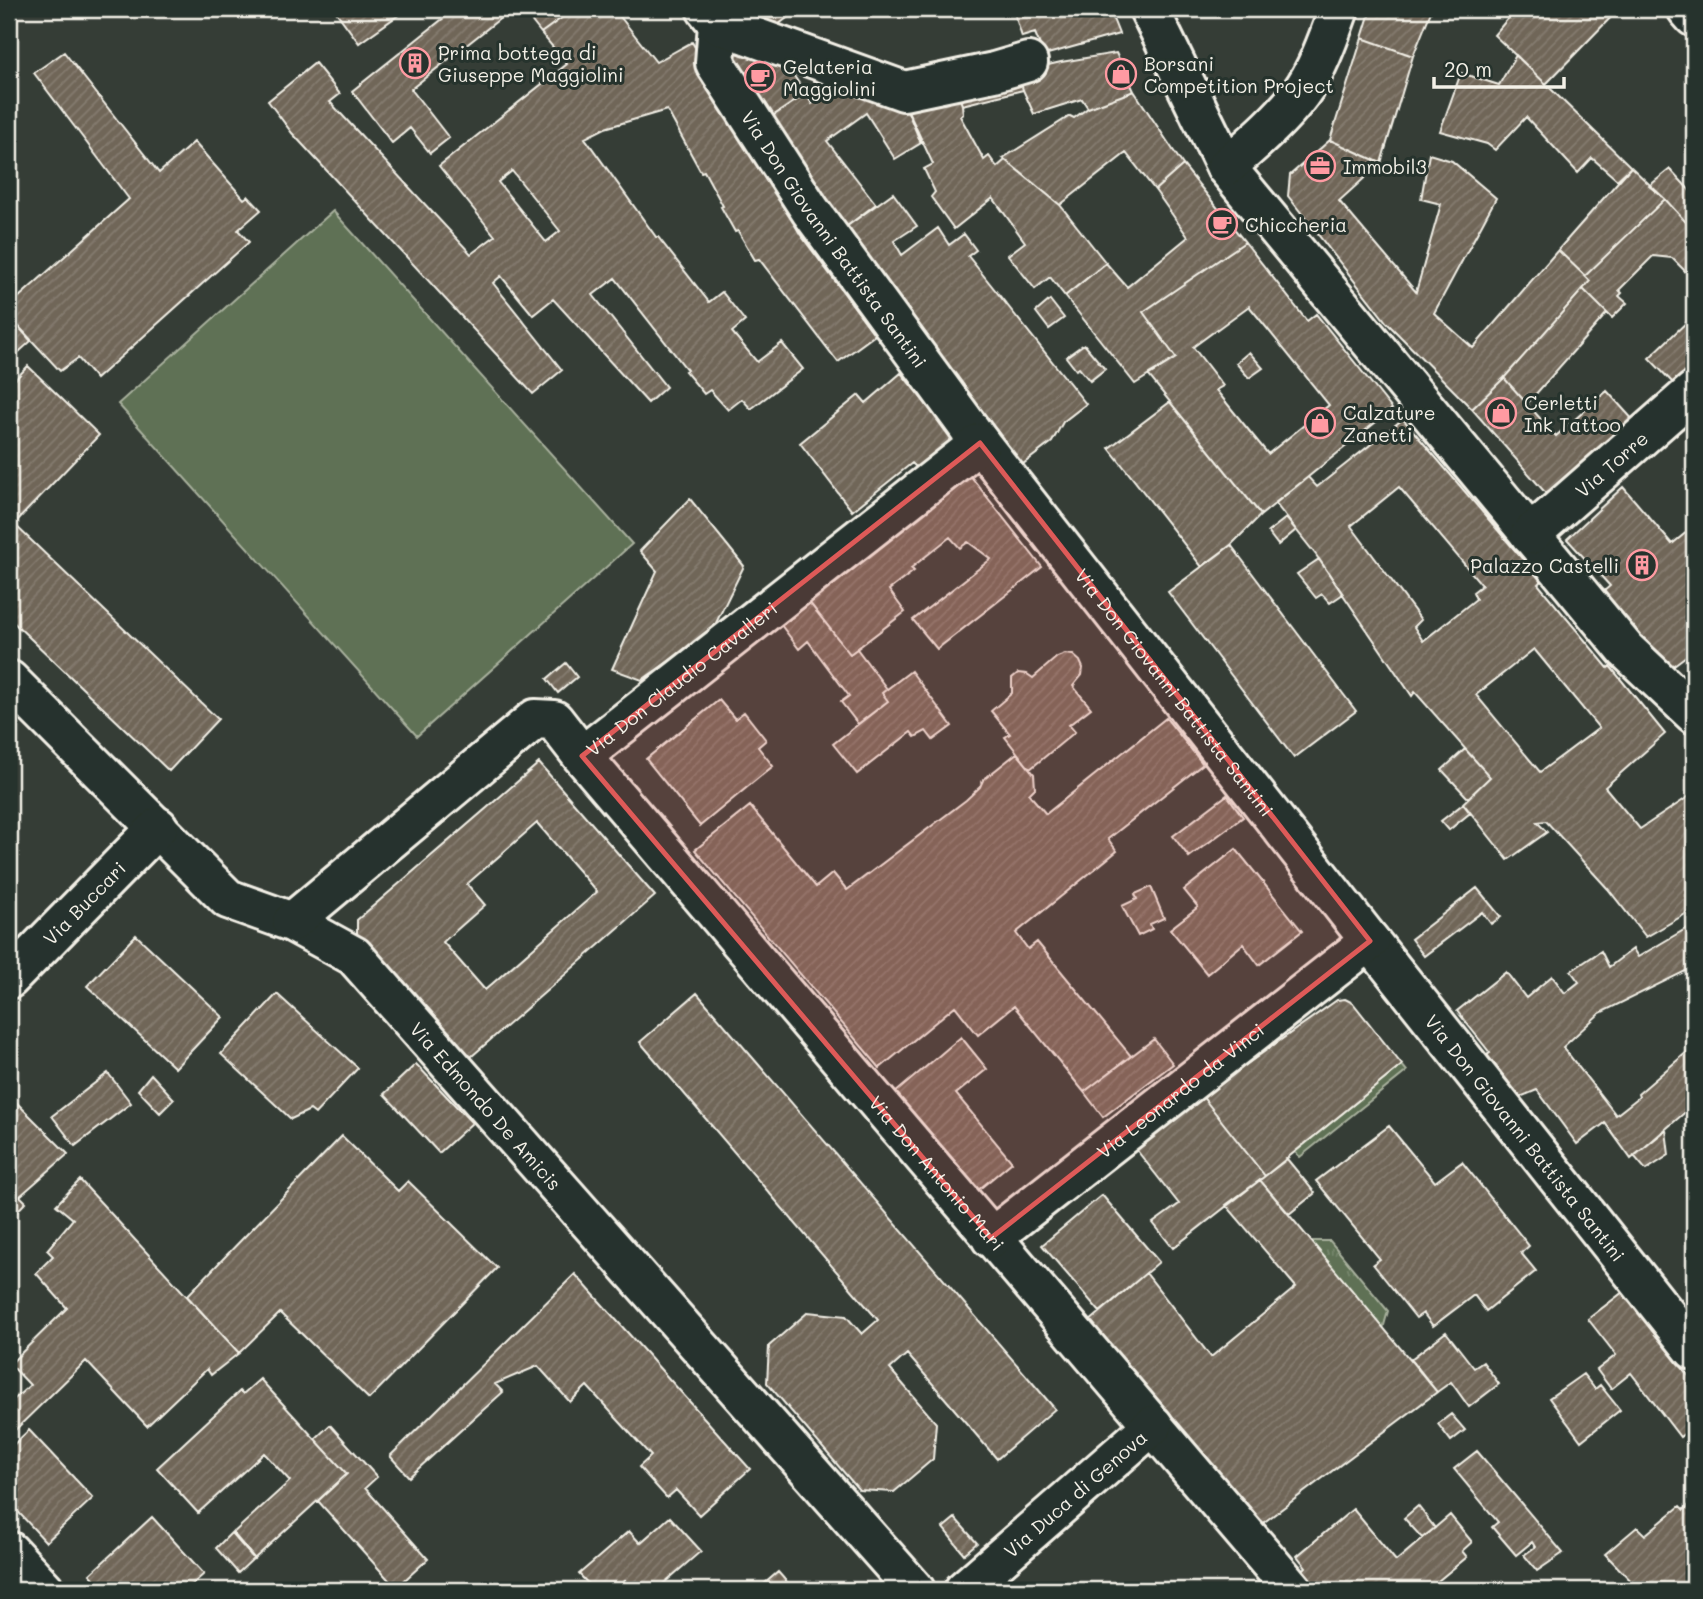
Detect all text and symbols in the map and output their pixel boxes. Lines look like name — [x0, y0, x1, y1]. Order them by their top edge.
place label: Prima bottega di Giuseppe Maggiolini — [438, 40, 624, 87]
building icon: Prima bottega di Giuseppe Maggiolini — [398, 46, 432, 80]
scale bar — [1434, 46, 1563, 90]
place label: Borsani Competition Project — [1144, 51, 1334, 98]
place label: Gelateria Maggiolini — [783, 54, 876, 101]
text: 20 m — [1444, 55, 1492, 82]
shop icon: Borsani Competition Project — [1104, 57, 1138, 91]
cafe icon: Gelateria Maggiolini — [743, 60, 777, 94]
street label: Via Don Giovanni Battista Santini — [736, 105, 933, 372]
office icon: Immobil3 — [1303, 149, 1337, 183]
place label: Immobil3 — [1343, 154, 1427, 179]
cafe icon: Chiccheria — [1205, 207, 1239, 241]
place label: Chiccheria — [1245, 212, 1347, 237]
place label: Cerletti Ink Tattoo — [1524, 390, 1621, 437]
shop icon: Cerletti Ink Tattoo — [1484, 396, 1518, 430]
place label: Calzature Zanetti — [1343, 400, 1436, 447]
shop icon: Calzature Zanetti — [1303, 406, 1337, 440]
street label: Via Torre — [1570, 425, 1653, 502]
building icon: Palazzo Castelli — [1625, 548, 1659, 582]
place label: Palazzo Castelli — [1470, 553, 1619, 578]
street label: Via Don Giovanni Battista Santini — [1070, 563, 1280, 821]
street label: Via Don Claudio Cavalleri — [580, 595, 782, 761]
street label: Via Buccari — [37, 855, 131, 950]
street label: Via Don Giovanni Battista Santini — [1420, 1009, 1631, 1266]
street label: Via Edmondo De Amicis — [405, 1016, 567, 1195]
street label: Via Leonardo da Vinci — [1091, 1017, 1269, 1163]
street label: Via Don Antonio Mari — [864, 1090, 1011, 1256]
street label: Via Duca di Genova — [998, 1424, 1152, 1563]

